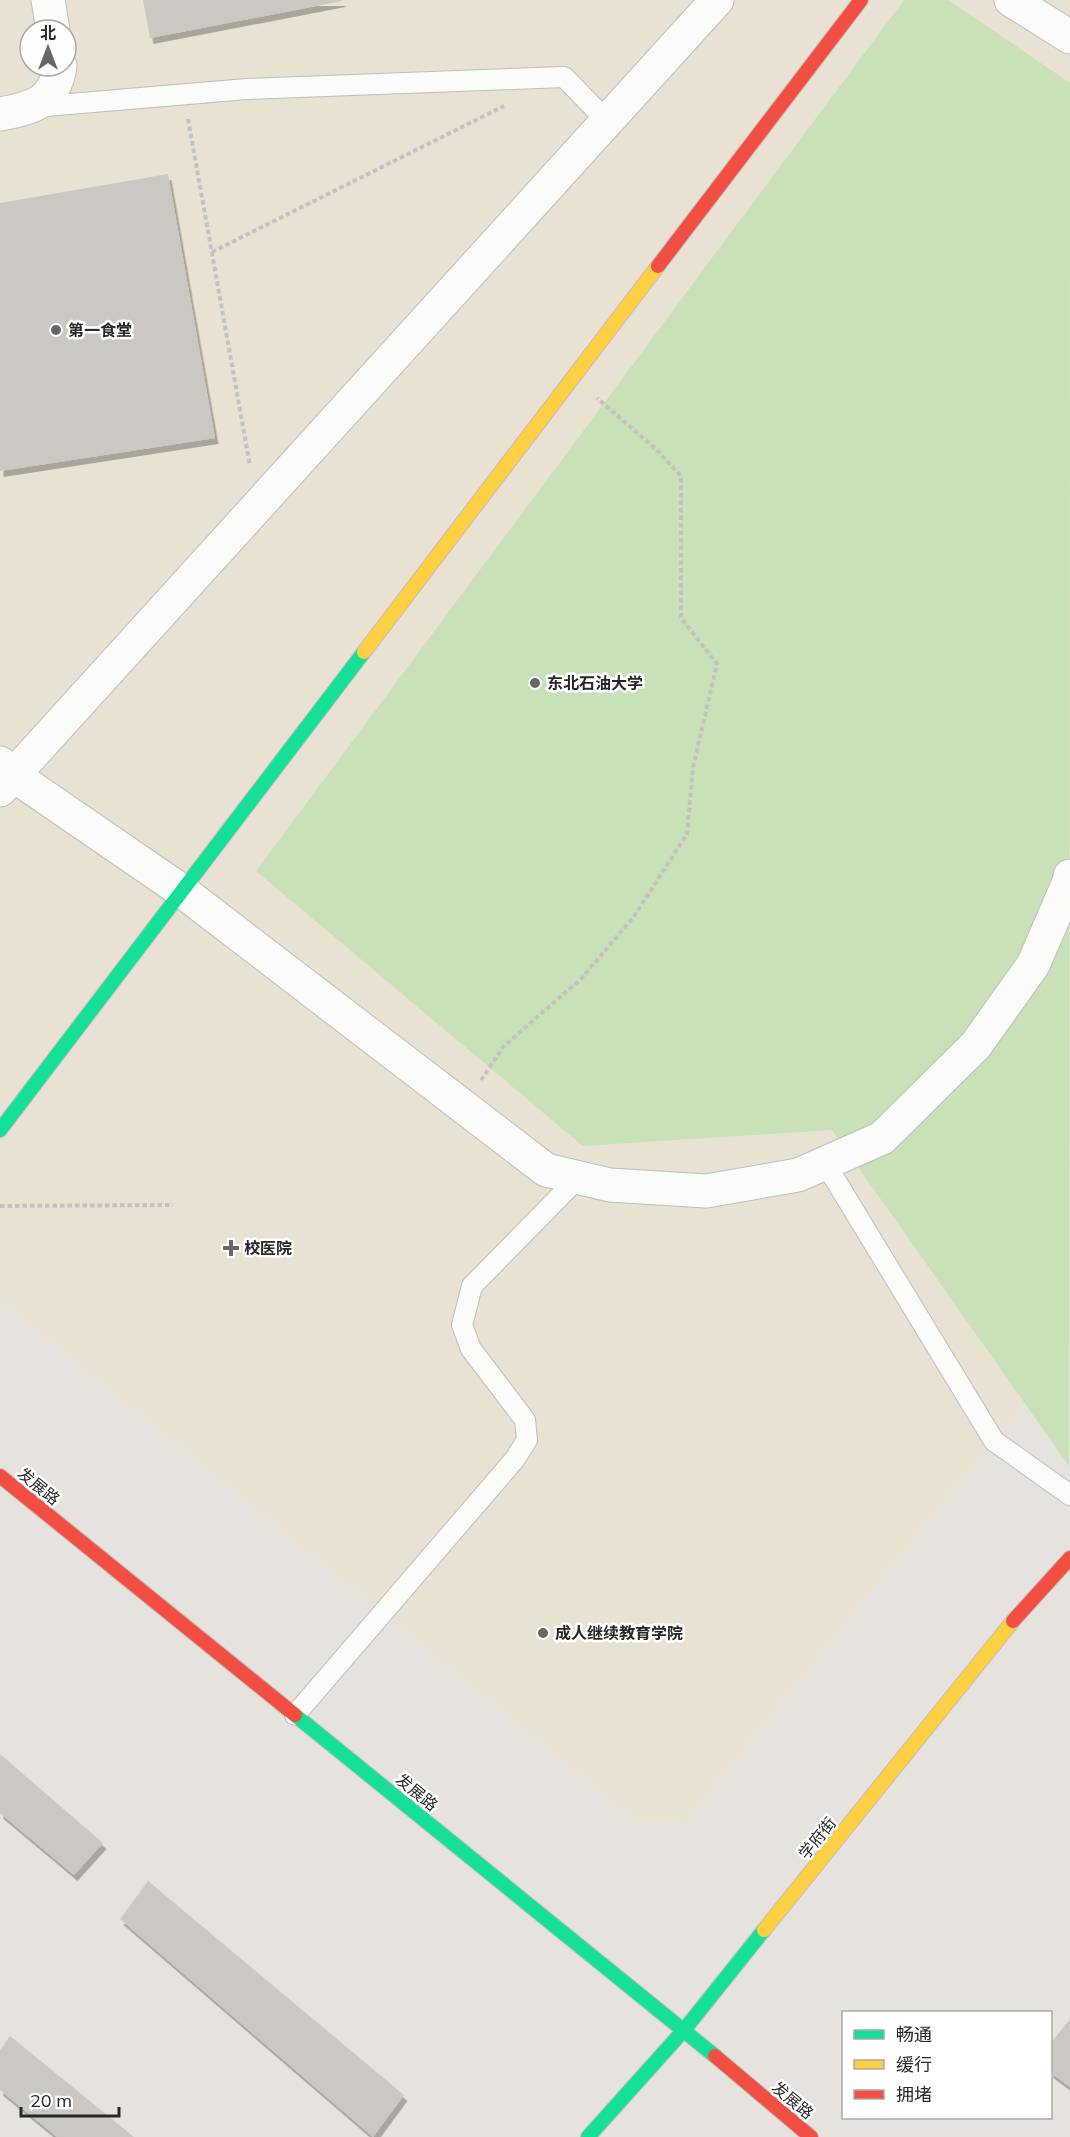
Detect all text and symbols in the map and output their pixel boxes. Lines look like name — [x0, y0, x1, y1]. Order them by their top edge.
north arrow — [18, 18, 78, 78]
text: 北 — [40, 23, 56, 43]
place label: 第一食堂 — [68, 320, 132, 340]
marker: 第一食堂 — [49, 323, 63, 337]
place label: 东北石油大学 — [547, 673, 643, 693]
marker: 东北石油大学 — [528, 676, 542, 690]
place label: 校医院 — [244, 1238, 292, 1258]
marker: 校医院 — [222, 1239, 240, 1257]
street label: 发展路 — [14, 1463, 64, 1509]
place label: 成人继续教育学院 — [555, 1623, 683, 1643]
marker: 成人继续教育学院 — [536, 1626, 550, 1640]
street label: 发展路 — [392, 1769, 442, 1815]
street label: 学府街 — [794, 1813, 840, 1863]
legend — [842, 2011, 1052, 2119]
text: 畅通 — [896, 2023, 932, 2046]
text: 缓行 — [896, 2053, 932, 2076]
street label: 发展路 — [768, 2077, 818, 2123]
scale bar — [21, 2080, 118, 2118]
text: 拥堵 — [896, 2083, 932, 2106]
text: 20 m — [30, 2089, 72, 2112]

